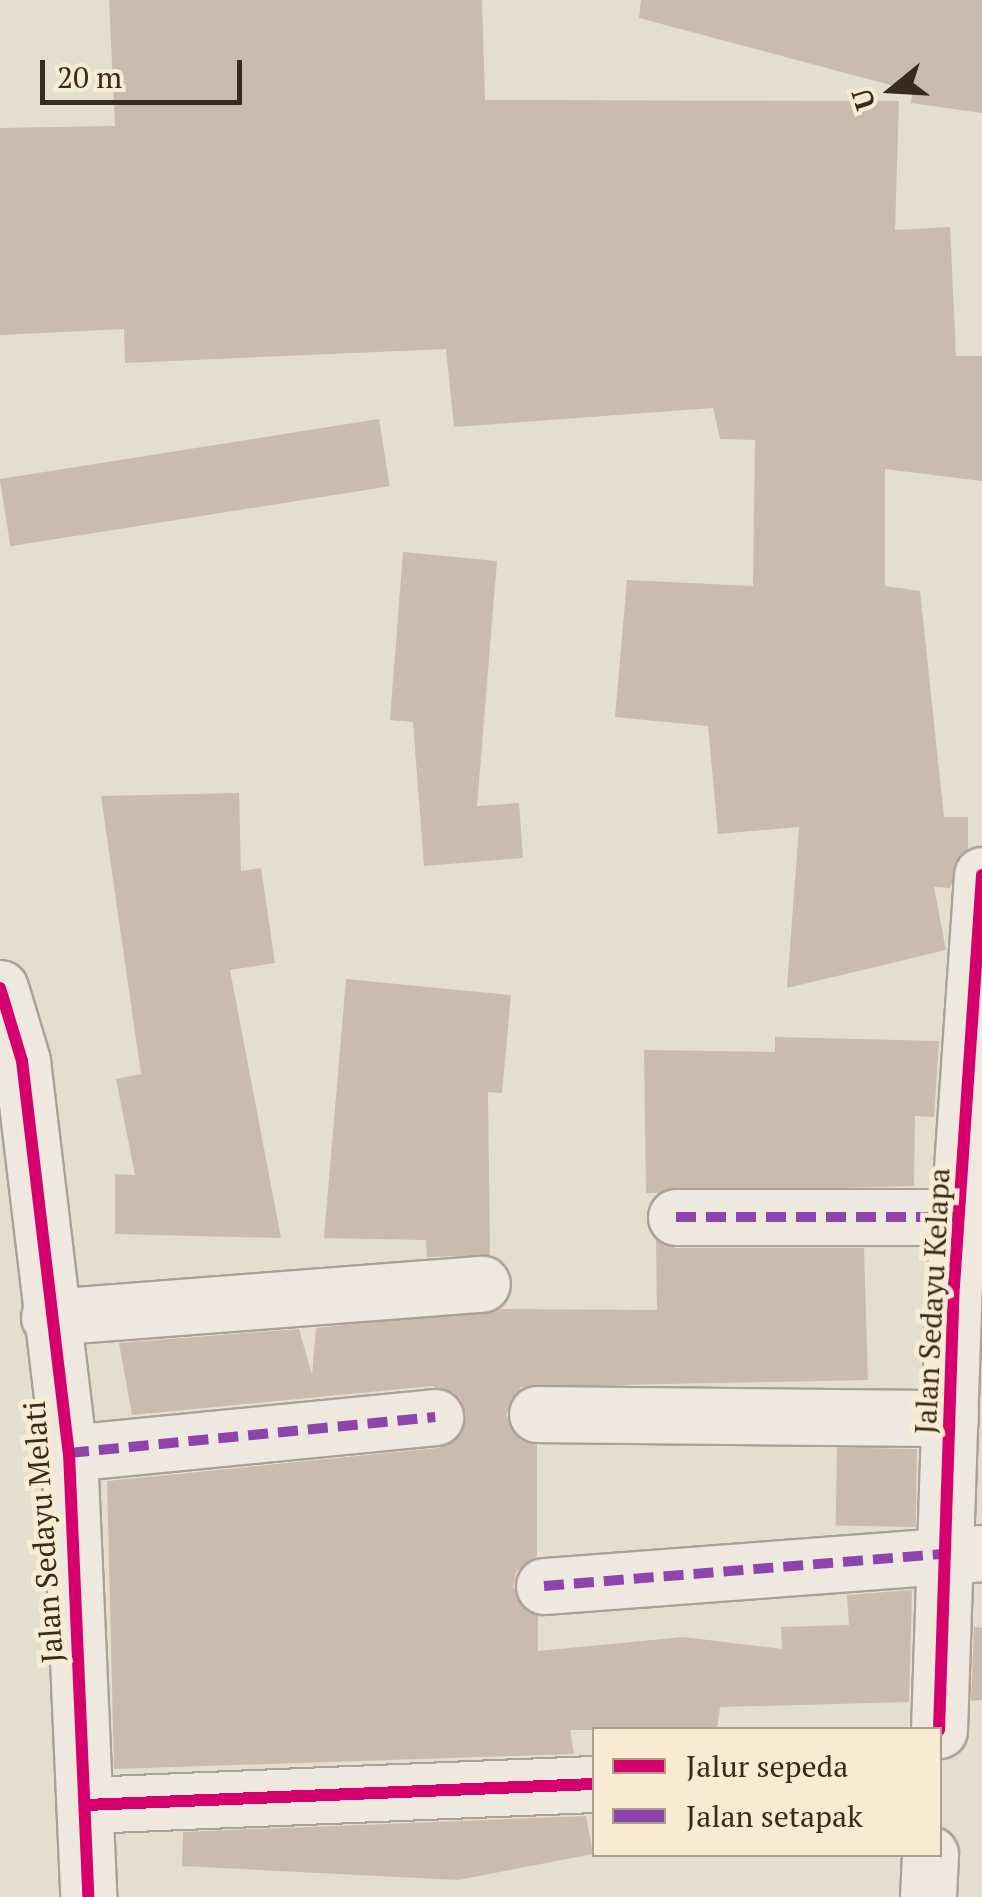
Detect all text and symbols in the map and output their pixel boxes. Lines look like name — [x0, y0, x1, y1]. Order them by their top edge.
scale bar — [45, 40, 248, 102]
north arrow — [842, 40, 942, 140]
text: 20 m — [57, 57, 122, 97]
text: U — [842, 84, 884, 115]
street label: Jalan Sedayu Kelapa — [907, 1167, 957, 1435]
street label: Jalan Sedayu Melati — [16, 1400, 70, 1664]
legend — [592, 1727, 942, 1857]
text: Jalur sepeda — [686, 1746, 848, 1786]
text: Jalan setapak — [686, 1796, 863, 1836]

